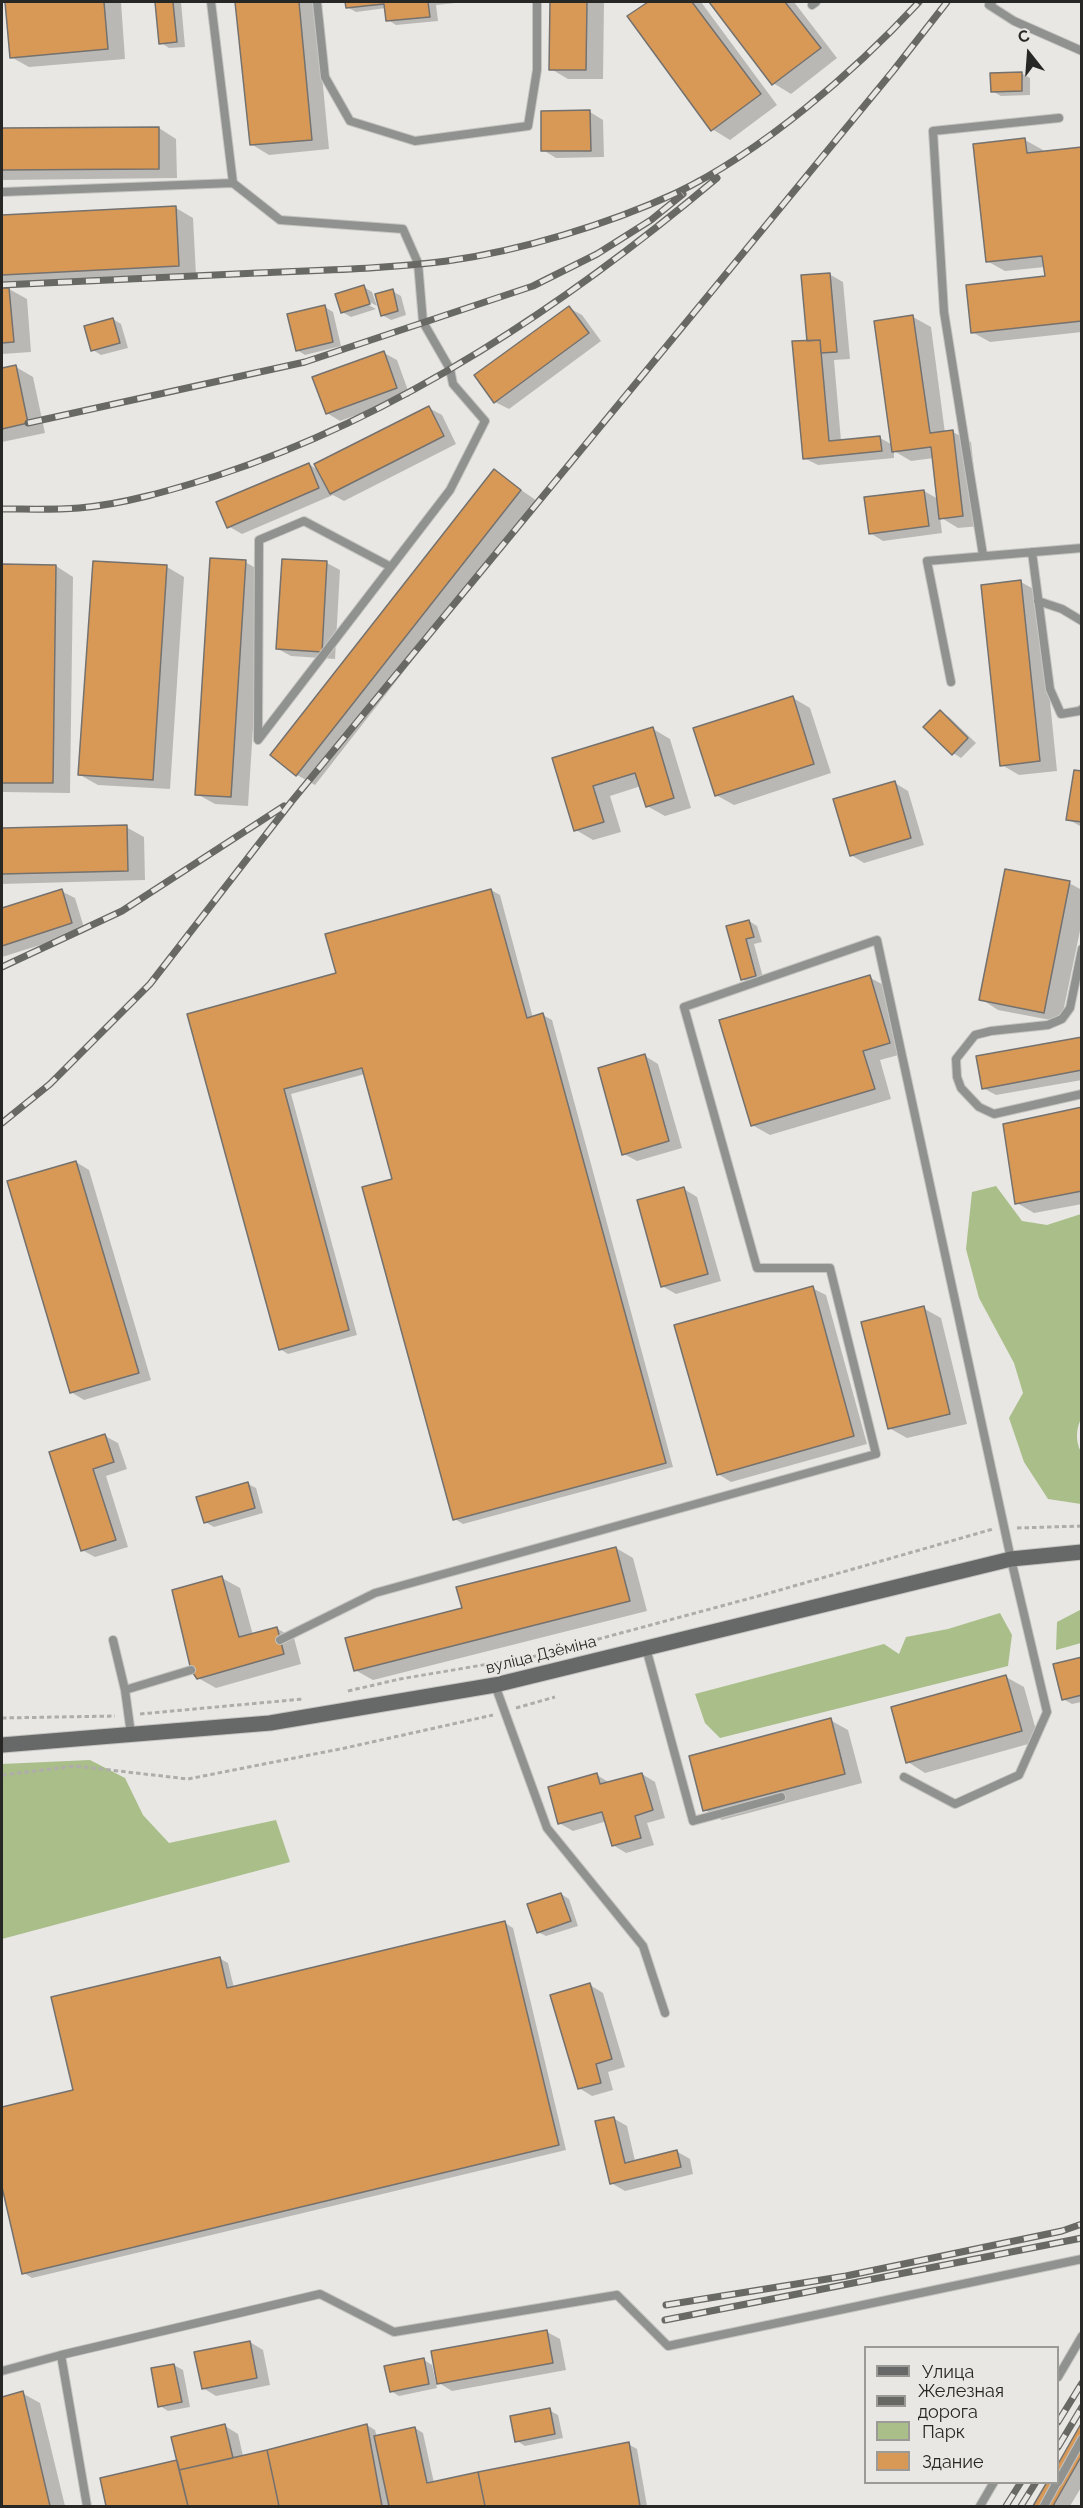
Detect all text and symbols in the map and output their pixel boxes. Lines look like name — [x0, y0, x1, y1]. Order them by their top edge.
north arrow — [999, 24, 1059, 84]
text: С — [1016, 26, 1032, 47]
street label: вуліца Дзёміна — [484, 1632, 598, 1678]
legend — [864, 2346, 1059, 2484]
text: Улица — [922, 2361, 974, 2382]
text: Железная дорога — [918, 2380, 1004, 2422]
text: Парк — [922, 2421, 965, 2442]
text: Здание — [922, 2451, 984, 2472]

